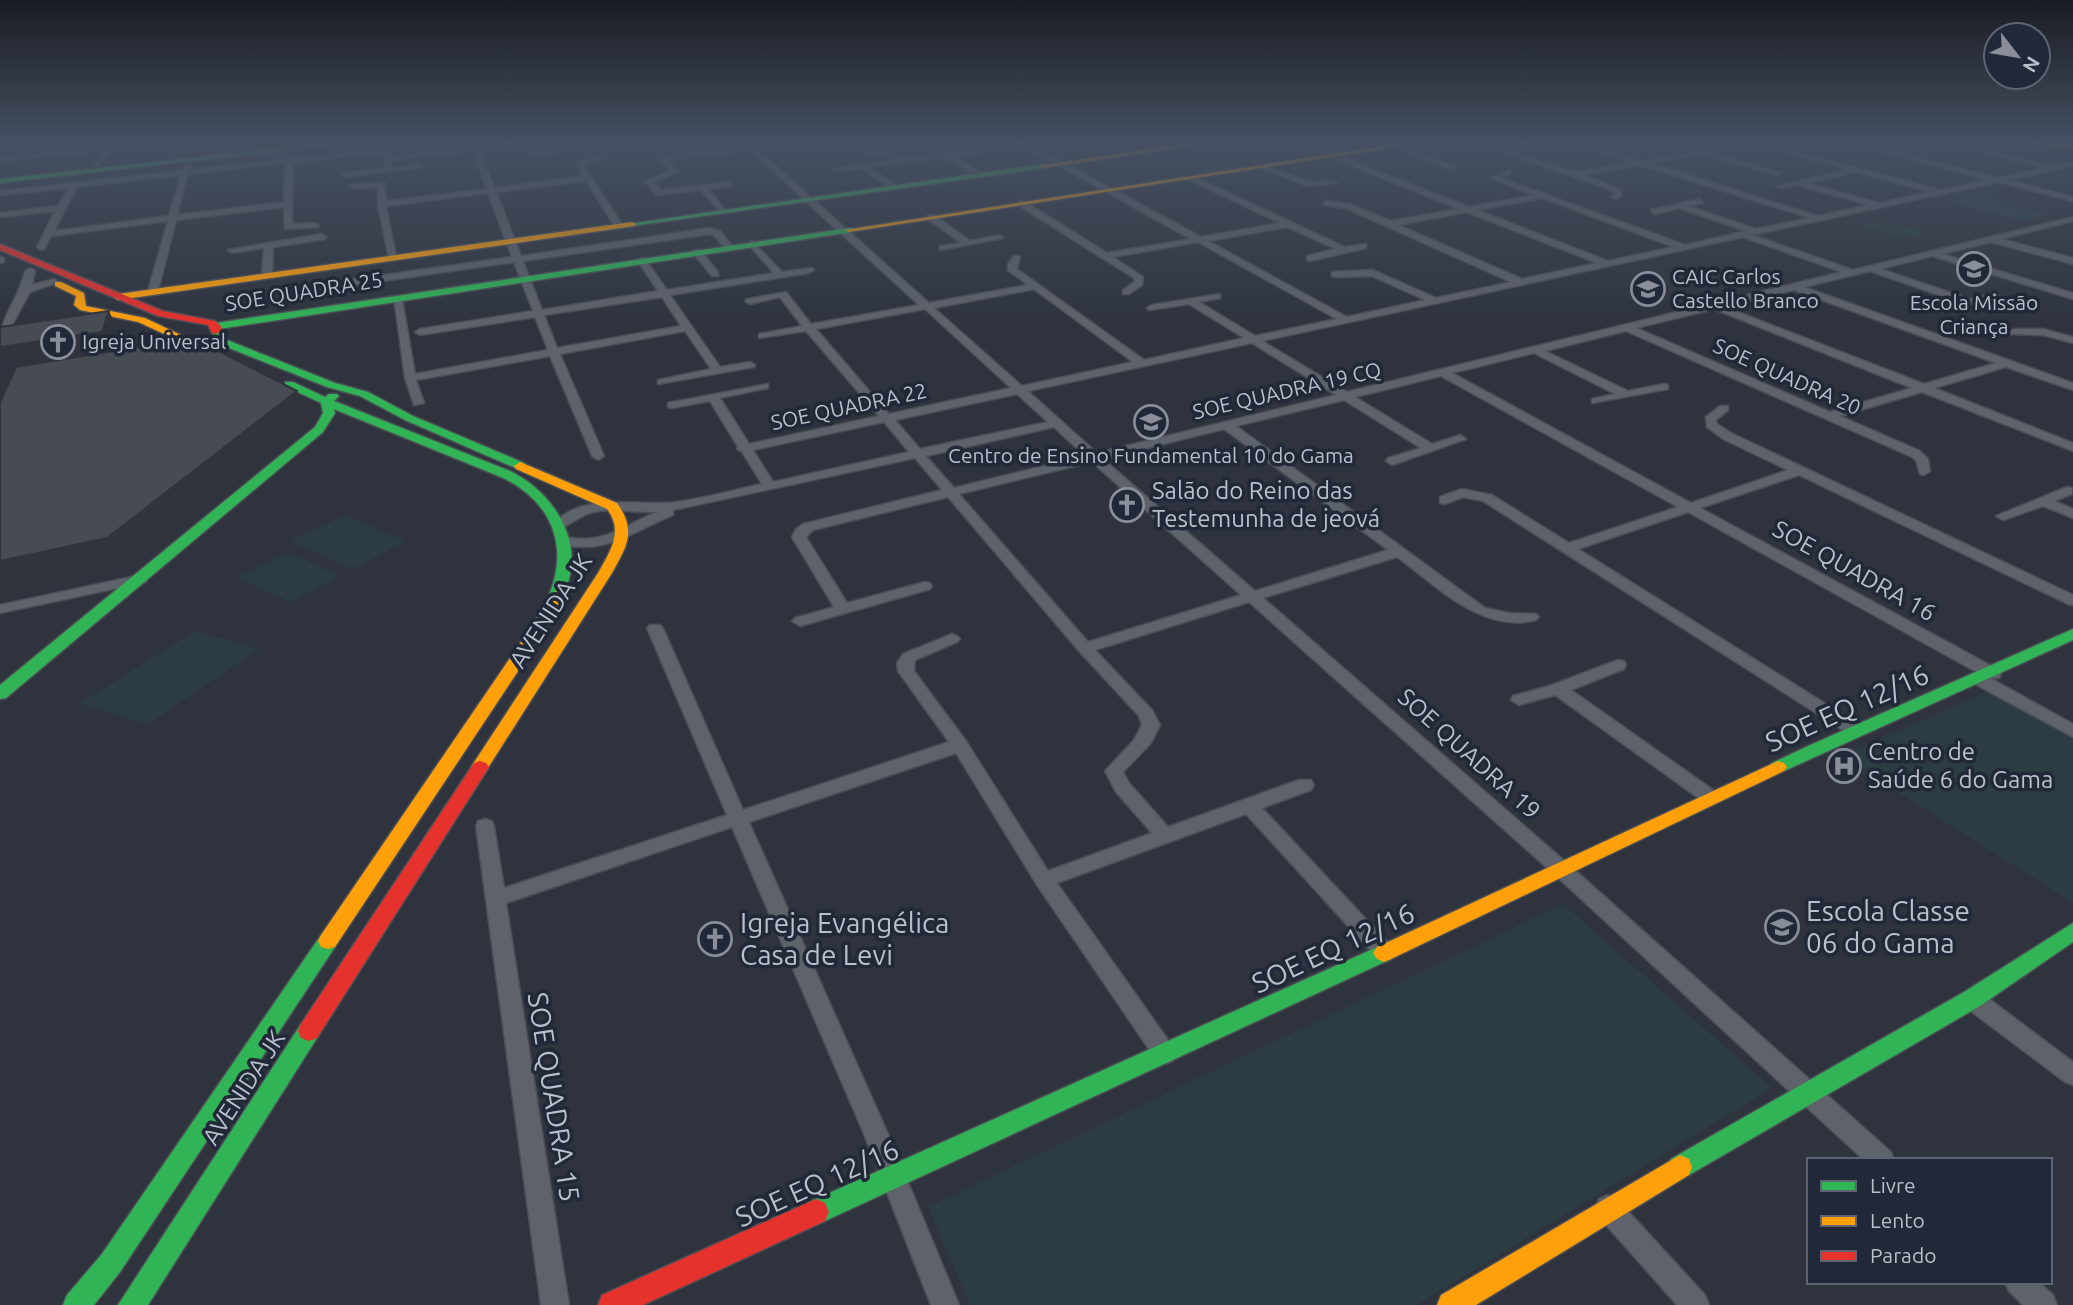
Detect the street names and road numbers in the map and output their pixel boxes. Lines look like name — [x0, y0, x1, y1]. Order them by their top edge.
street label: SOE QUADRA 25 — [224, 267, 384, 315]
street label: SOE QUADRA 20 — [1710, 333, 1865, 419]
street label: SOE QUADRA 19 CQ — [1190, 357, 1383, 423]
street label: SOE QUADRA 22 — [769, 378, 929, 434]
street label: SOE QUADRA 16 — [1768, 515, 1940, 626]
street label: AVENIDA JK — [504, 548, 598, 673]
street label: SOE EQ 12/16 — [1760, 658, 1933, 757]
street label: SOE QUADRA 19 — [1393, 683, 1546, 824]
street label: SOE EQ 12/16 — [1247, 896, 1419, 999]
street label: SOE QUADRA 15 — [523, 990, 586, 1204]
street label: AVENIDA JK — [197, 1025, 291, 1150]
street label: SOE EQ 12/16 — [730, 1133, 903, 1232]

